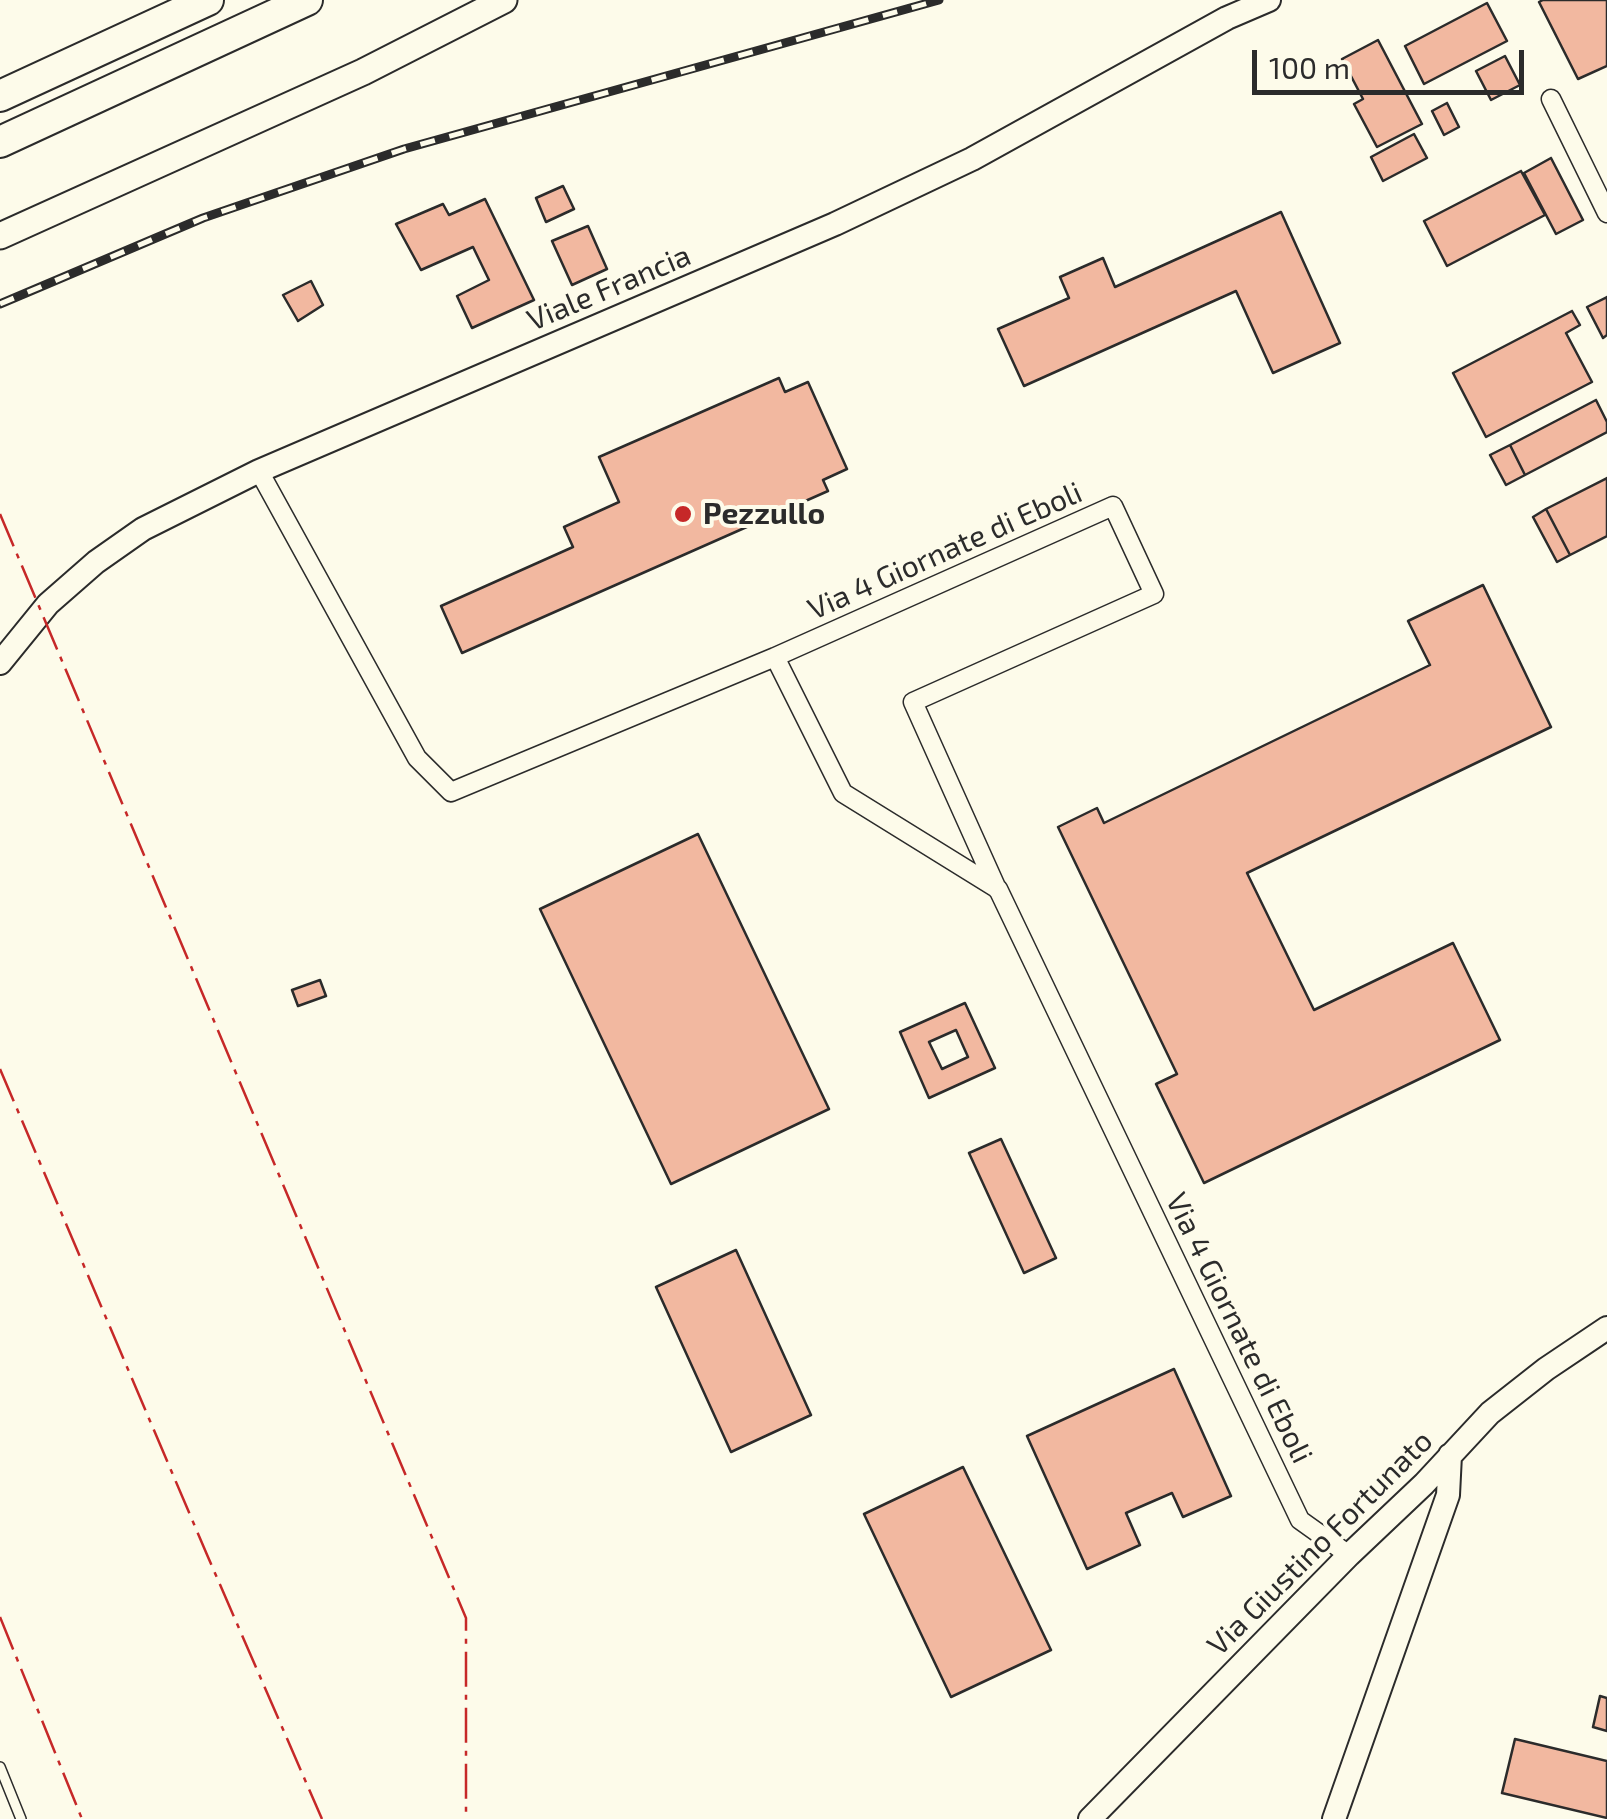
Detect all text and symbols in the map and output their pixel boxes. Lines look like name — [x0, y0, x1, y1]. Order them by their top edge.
scale bar — [1257, 30, 1530, 92]
text: 100 m — [1269, 49, 1350, 85]
street label: Viale Francia — [522, 237, 696, 339]
street label: Via 4 Giornate di Eboli — [802, 474, 1088, 628]
place label: Pezzullo — [703, 496, 825, 532]
marker: Pezzullo — [672, 503, 694, 525]
street label: Via 4 Giornate di Eboli — [1158, 1187, 1320, 1469]
street label: Via Giustino Fortunato — [1200, 1423, 1440, 1663]

